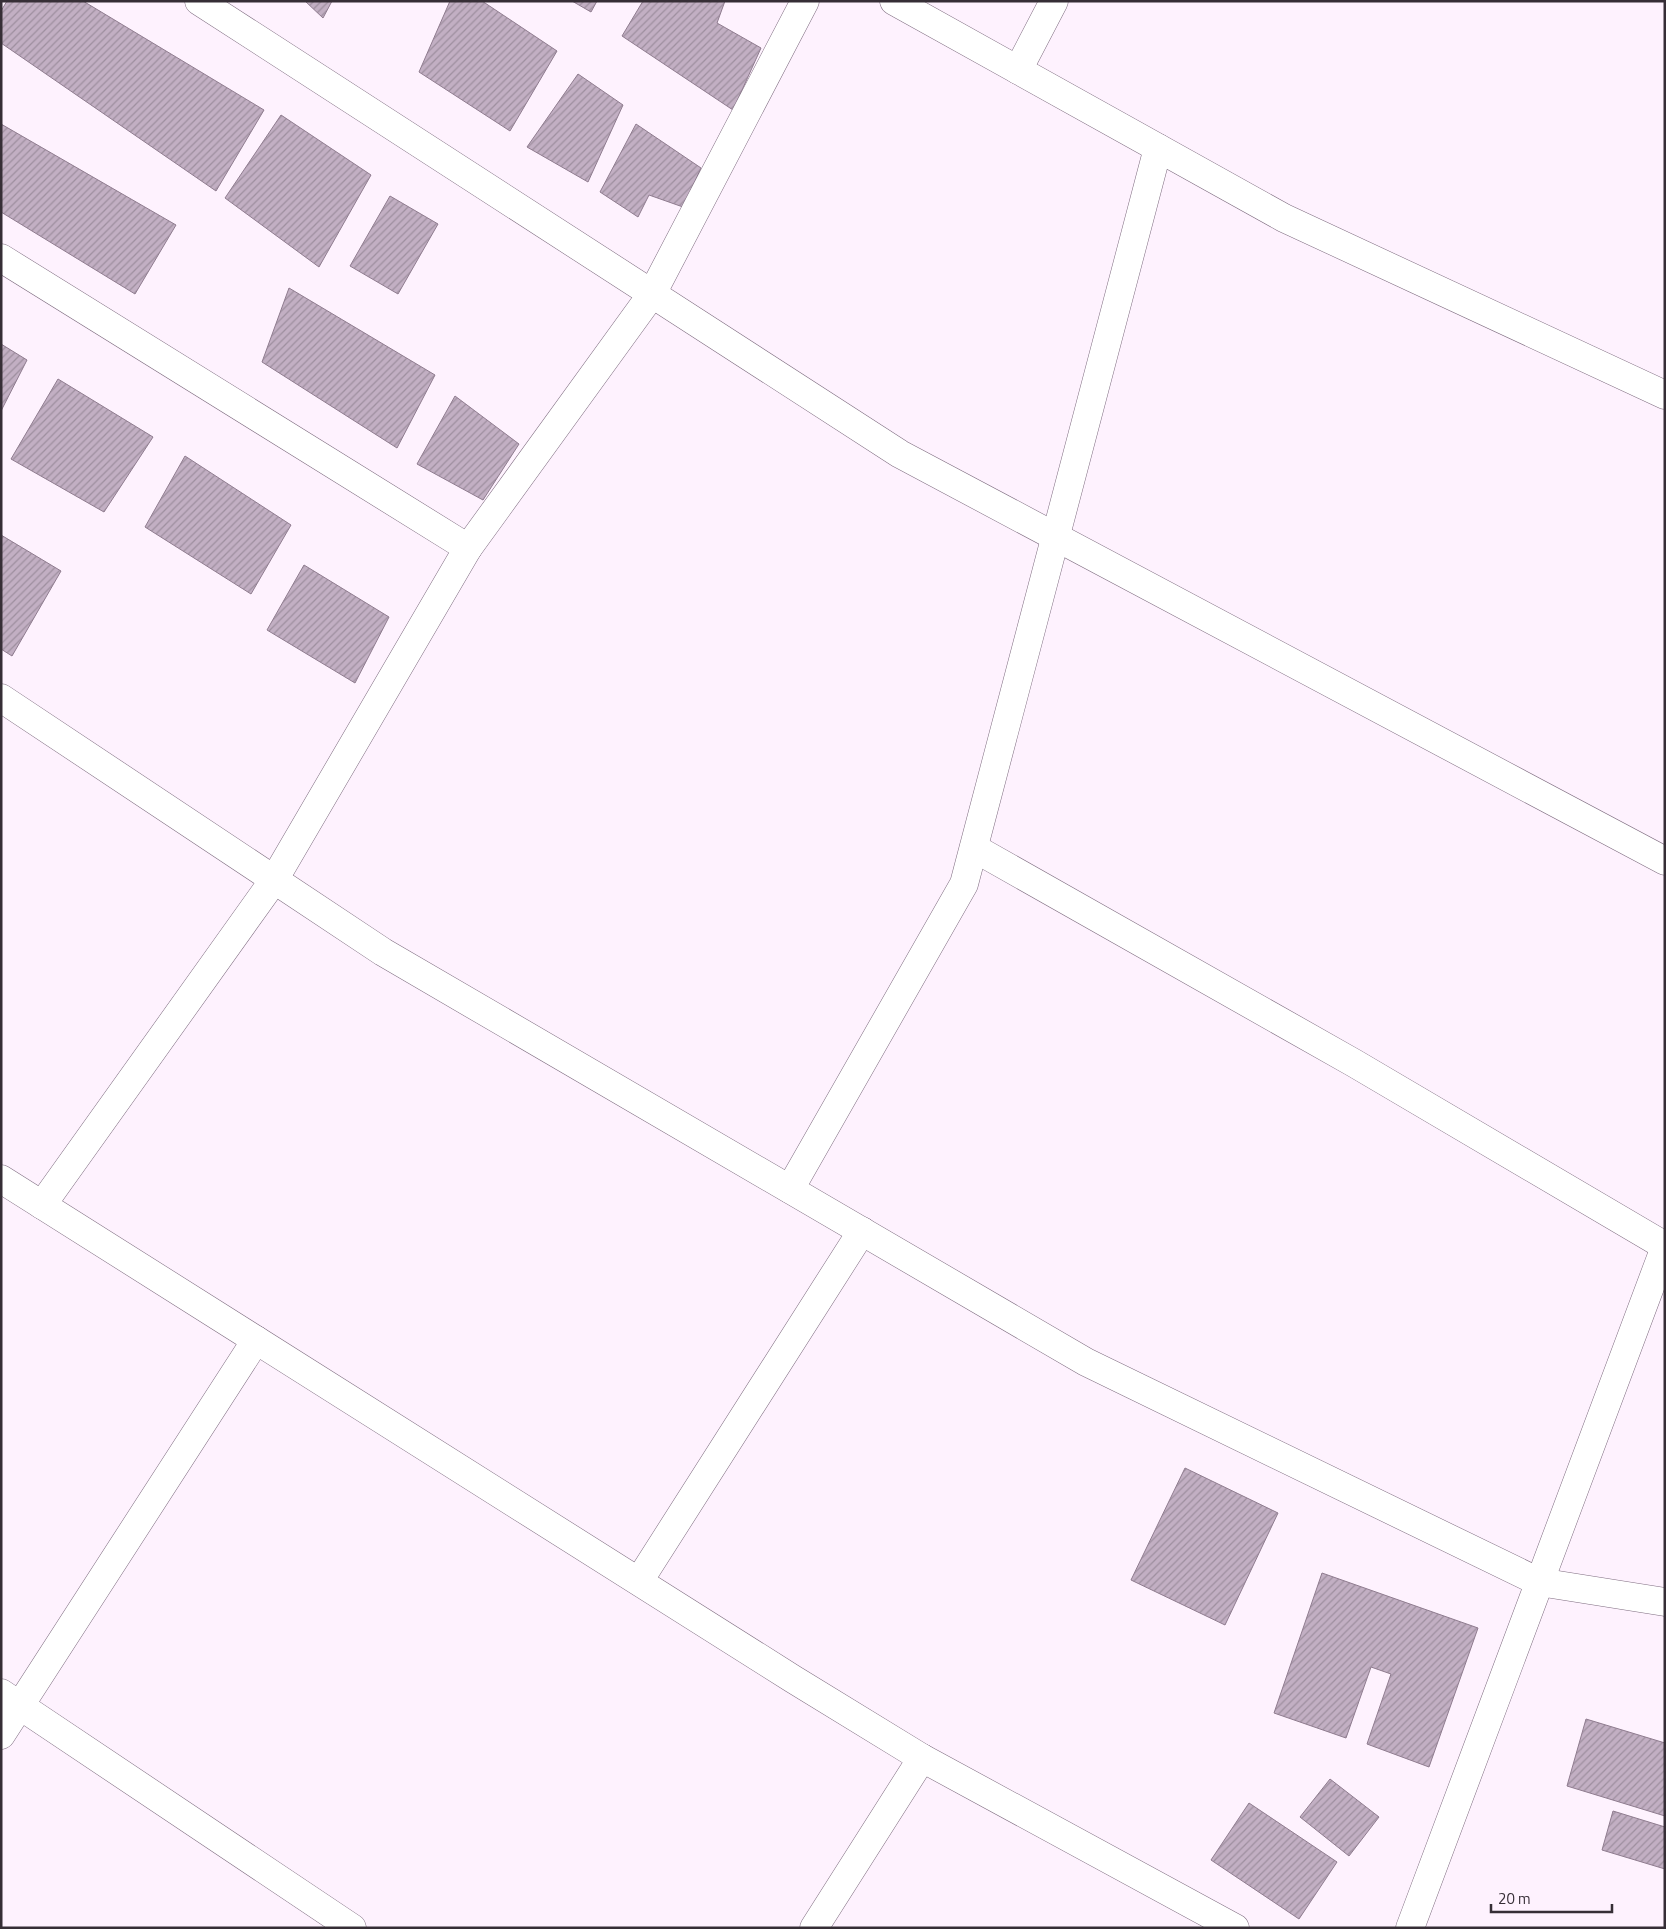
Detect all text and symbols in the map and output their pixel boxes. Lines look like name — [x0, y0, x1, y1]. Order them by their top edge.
scale bar — [1491, 1882, 1612, 1914]
text: 20 m — [1498, 1887, 1531, 1910]

